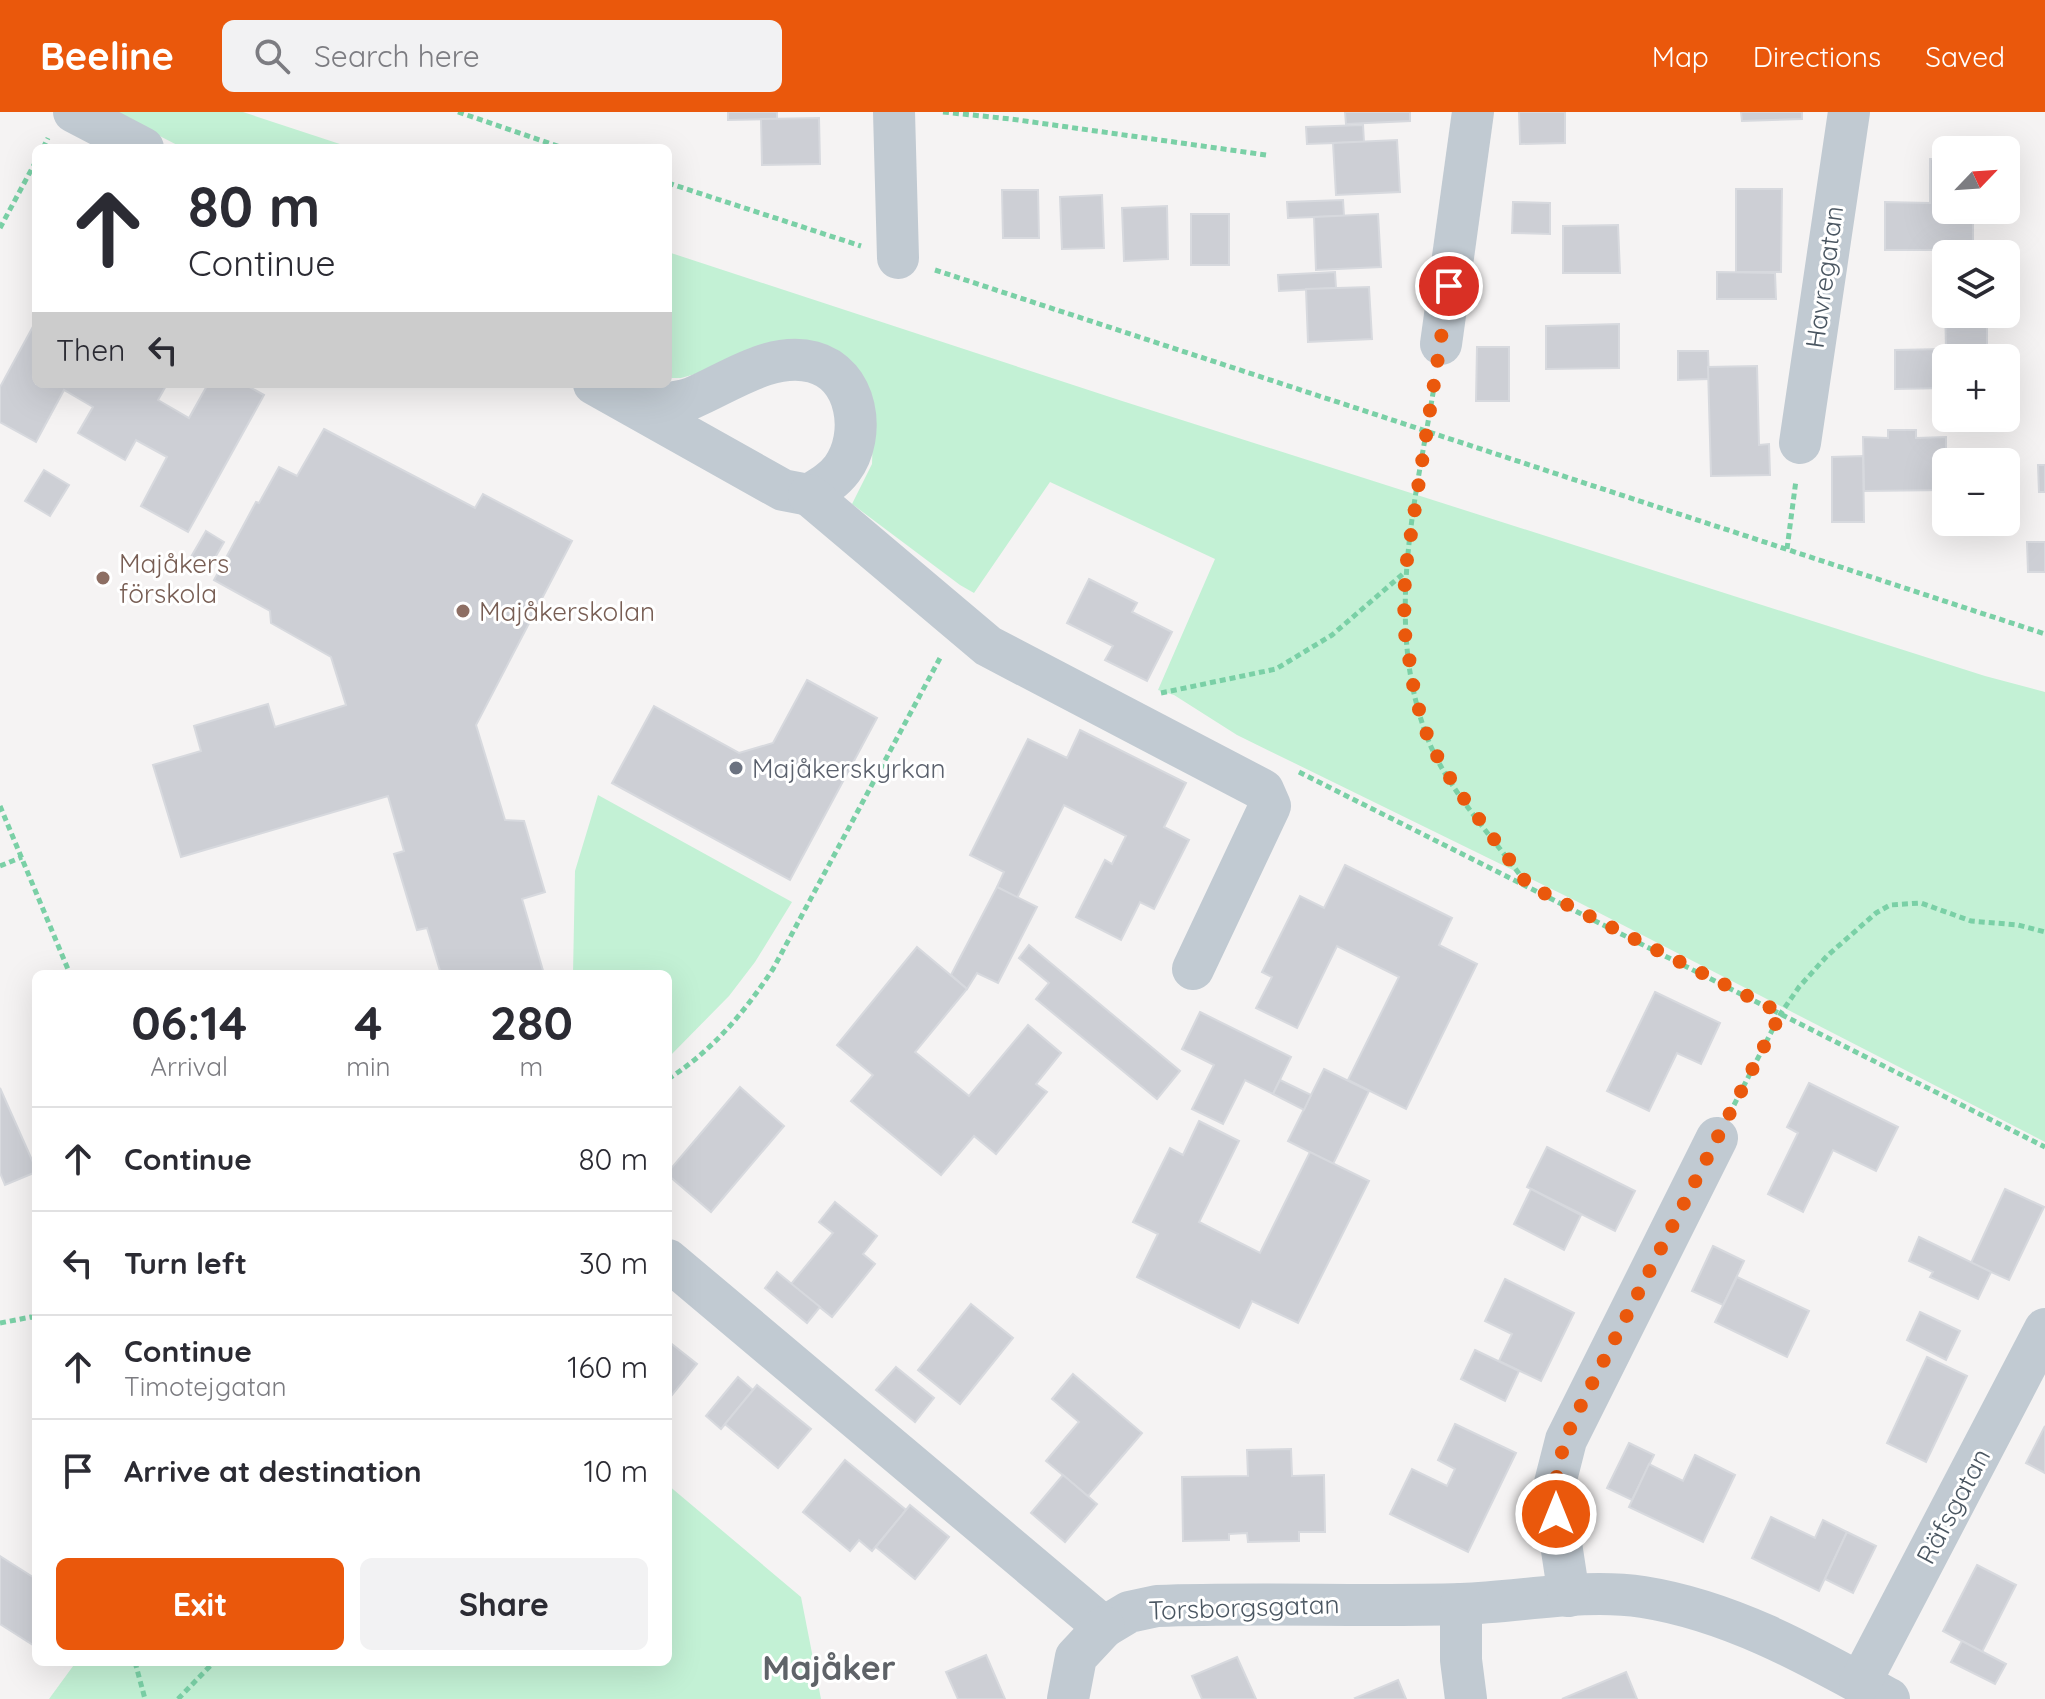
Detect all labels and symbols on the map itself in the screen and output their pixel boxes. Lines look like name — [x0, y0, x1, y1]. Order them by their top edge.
north arrow — [1932, 136, 2020, 224]
street label: Havregatan — [1798, 204, 1850, 350]
pin — [1415, 252, 1483, 320]
place label: Majåkers förskola — [119, 547, 229, 610]
marker: Majåkers förskola — [94, 569, 112, 587]
place label: Majåkerskolan — [479, 595, 655, 628]
marker: Majåkerskolan — [454, 602, 472, 620]
place label: Majåkerskyrkan — [752, 752, 946, 785]
marker: Majåkerskyrkan — [727, 759, 745, 777]
street label: Räfsgatan — [1909, 1442, 1997, 1570]
position arrow — [1514, 1472, 1598, 1556]
street label: Torsborgsgatan — [1148, 1587, 1340, 1627]
district label: Majåker — [762, 1646, 896, 1689]

